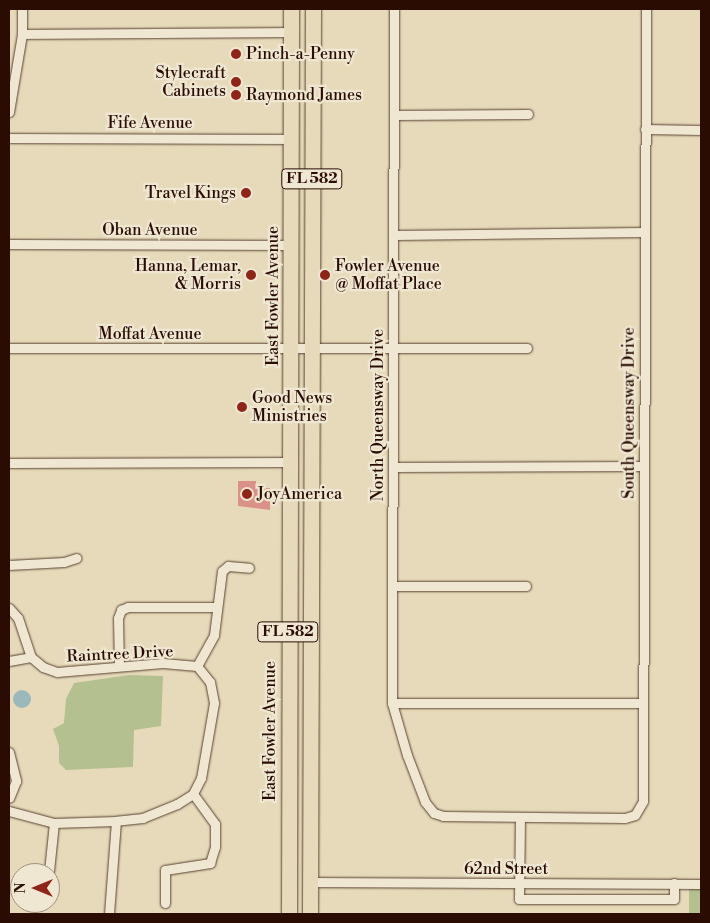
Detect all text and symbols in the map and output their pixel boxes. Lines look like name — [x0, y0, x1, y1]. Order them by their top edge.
place label: Pinch-a-Penny — [246, 44, 355, 64]
marker: Pinch-a-Penny — [230, 48, 242, 60]
place label: Stylecraft Cabinets — [156, 63, 226, 101]
marker: Stylecraft Cabinets — [230, 76, 242, 88]
place label: Raymond James — [246, 85, 362, 105]
marker: Raymond James — [230, 89, 242, 101]
street label: Fife Avenue — [107, 113, 193, 133]
road number: FL 582 — [281, 166, 343, 192]
place label: Travel Kings — [145, 183, 236, 203]
marker: Travel Kings — [240, 187, 252, 199]
street label: Oban Avenue — [102, 220, 198, 240]
street label: East Fowler Avenue — [263, 226, 283, 366]
place label: Hanna, Lemar, & Morris — [135, 256, 241, 294]
place label: Fowler Avenue @ Moffat Place — [335, 256, 442, 294]
marker: Hanna, Lemar, & Morris — [245, 269, 257, 281]
marker: Fowler Avenue @ Moffat Place — [319, 269, 331, 281]
street label: Moffat Avenue — [98, 324, 202, 344]
street label: South Queensway Drive — [619, 327, 639, 499]
street label: North Queensway Drive — [368, 329, 388, 501]
place label: Good News Ministries — [252, 388, 332, 426]
marker: Good News Ministries — [236, 401, 248, 413]
place label: JoyAmerica — [257, 484, 342, 504]
marker: JoyAmerica — [241, 488, 253, 500]
road number: FL 582 — [257, 620, 319, 644]
street label: Raintree Drive — [66, 642, 174, 666]
street label: East Fowler Avenue — [260, 661, 280, 801]
street label: 62nd Street — [464, 859, 548, 879]
north arrow — [10, 863, 60, 913]
text: N — [12, 882, 30, 894]

